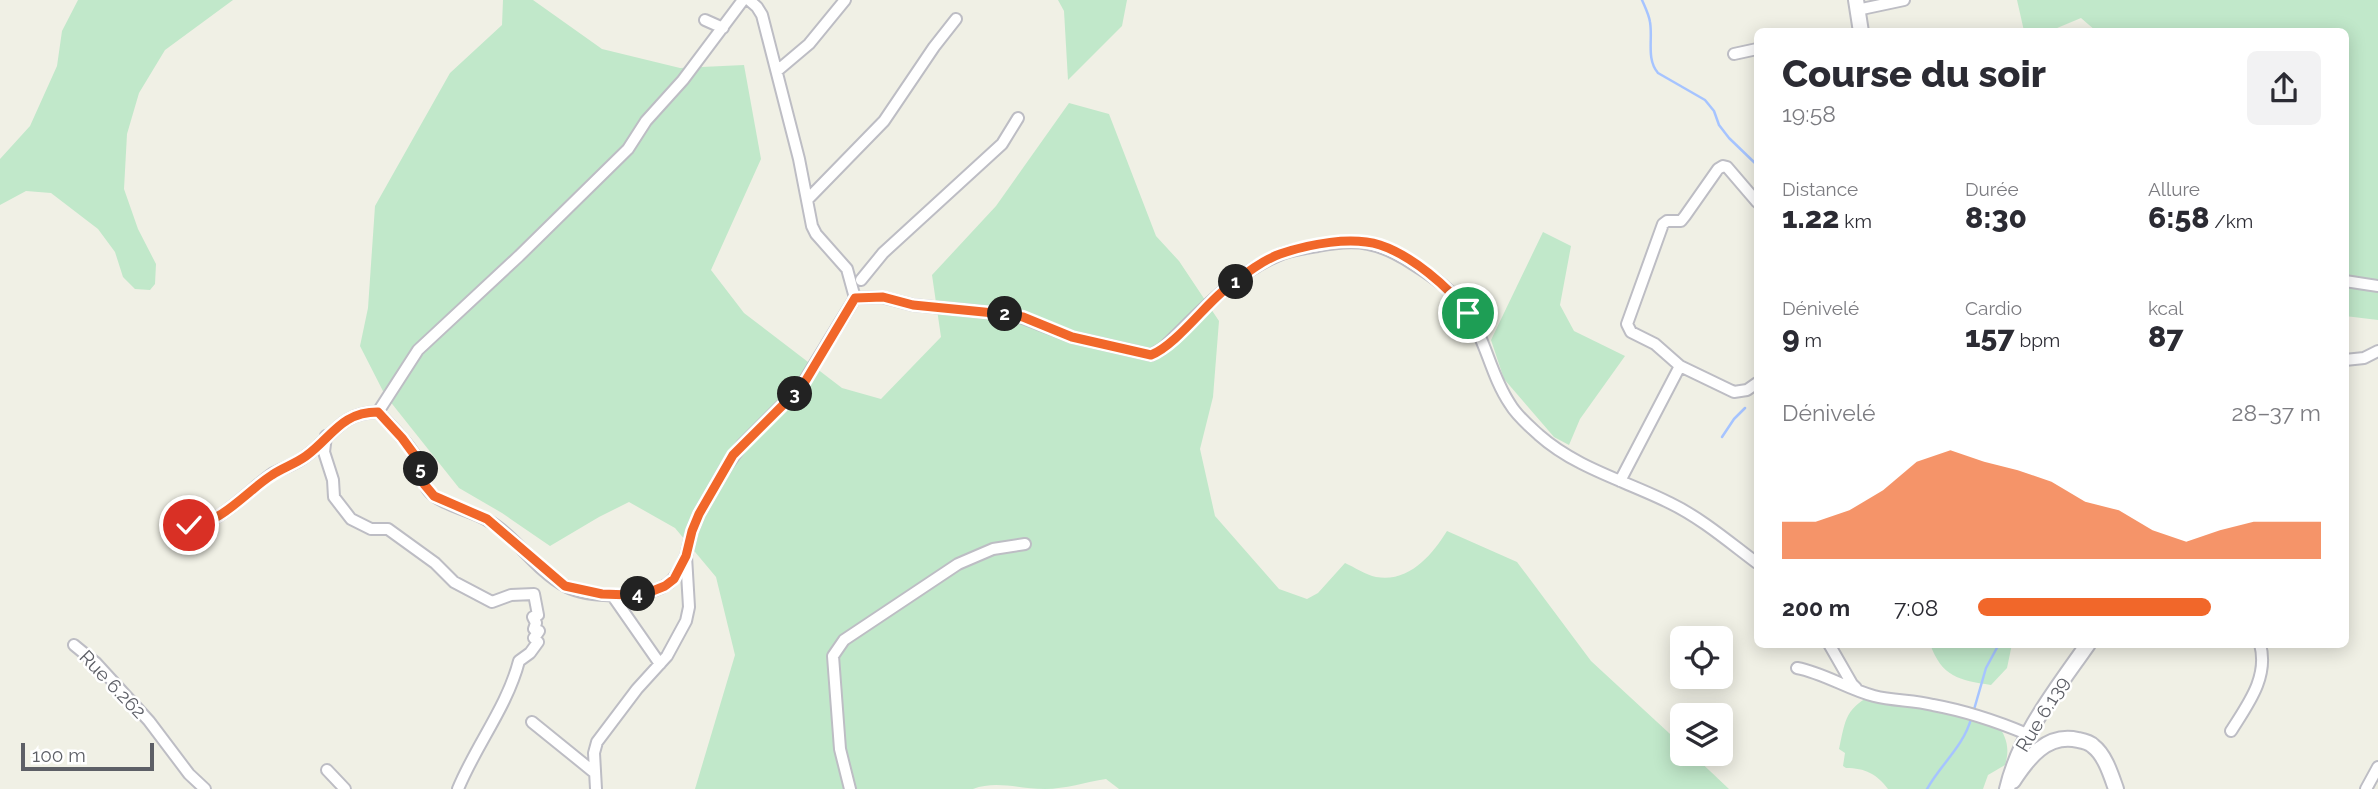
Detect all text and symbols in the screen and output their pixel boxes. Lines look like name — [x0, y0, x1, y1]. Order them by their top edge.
text: Course du soir — [1782, 51, 2046, 96]
button: share — [2247, 51, 2321, 125]
text: 19:58 — [1782, 100, 1836, 127]
text: Distance — [1782, 178, 1858, 200]
text: Durée — [1965, 178, 2019, 200]
text: Allure — [2148, 178, 2200, 200]
text: 1.22 — [1782, 200, 1840, 235]
text: 8:30 — [1965, 200, 2027, 235]
text: 6:58 — [2148, 200, 2209, 235]
text: km — [1840, 210, 1872, 232]
text: /km — [2209, 210, 2253, 232]
pin: 1 — [1218, 264, 1254, 300]
text: 1 — [1231, 270, 1240, 292]
pin — [1438, 283, 1498, 343]
icon: arrive — [1449, 294, 1487, 332]
pin: 2 — [988, 296, 1023, 332]
text: Dénivelé — [1782, 297, 1859, 319]
text: Cardio — [1965, 297, 2022, 319]
text: kcal — [2148, 297, 2184, 319]
text: 2 — [999, 302, 1010, 324]
text: 9 — [1782, 319, 1800, 354]
text: 157 — [1965, 319, 2015, 354]
text: 87 — [2148, 319, 2184, 354]
text: m — [1800, 329, 1822, 351]
text: bpm — [2015, 329, 2060, 351]
pin: 3 — [778, 376, 812, 412]
text: 3 — [789, 382, 800, 404]
text: Dénivelé — [1782, 399, 1875, 426]
text: 28–37 m — [2232, 399, 2321, 426]
pin: 5 — [404, 452, 438, 486]
text: 5 — [415, 457, 426, 479]
pin — [159, 495, 219, 555]
icon: check — [170, 506, 208, 544]
pin: 4 — [620, 576, 656, 612]
text: 4 — [632, 582, 643, 604]
text: 200 m — [1782, 594, 1850, 621]
text: 7:08 — [1894, 594, 1938, 621]
map controls — [1670, 626, 1733, 766]
button: locate — [1670, 626, 1733, 689]
street label: Rue 6.262 — [75, 645, 151, 723]
street label: Rue 6.139 — [2011, 672, 2073, 756]
button: layers — [1670, 703, 1733, 766]
scale bar — [21, 740, 154, 772]
text: 100 m — [32, 744, 86, 766]

